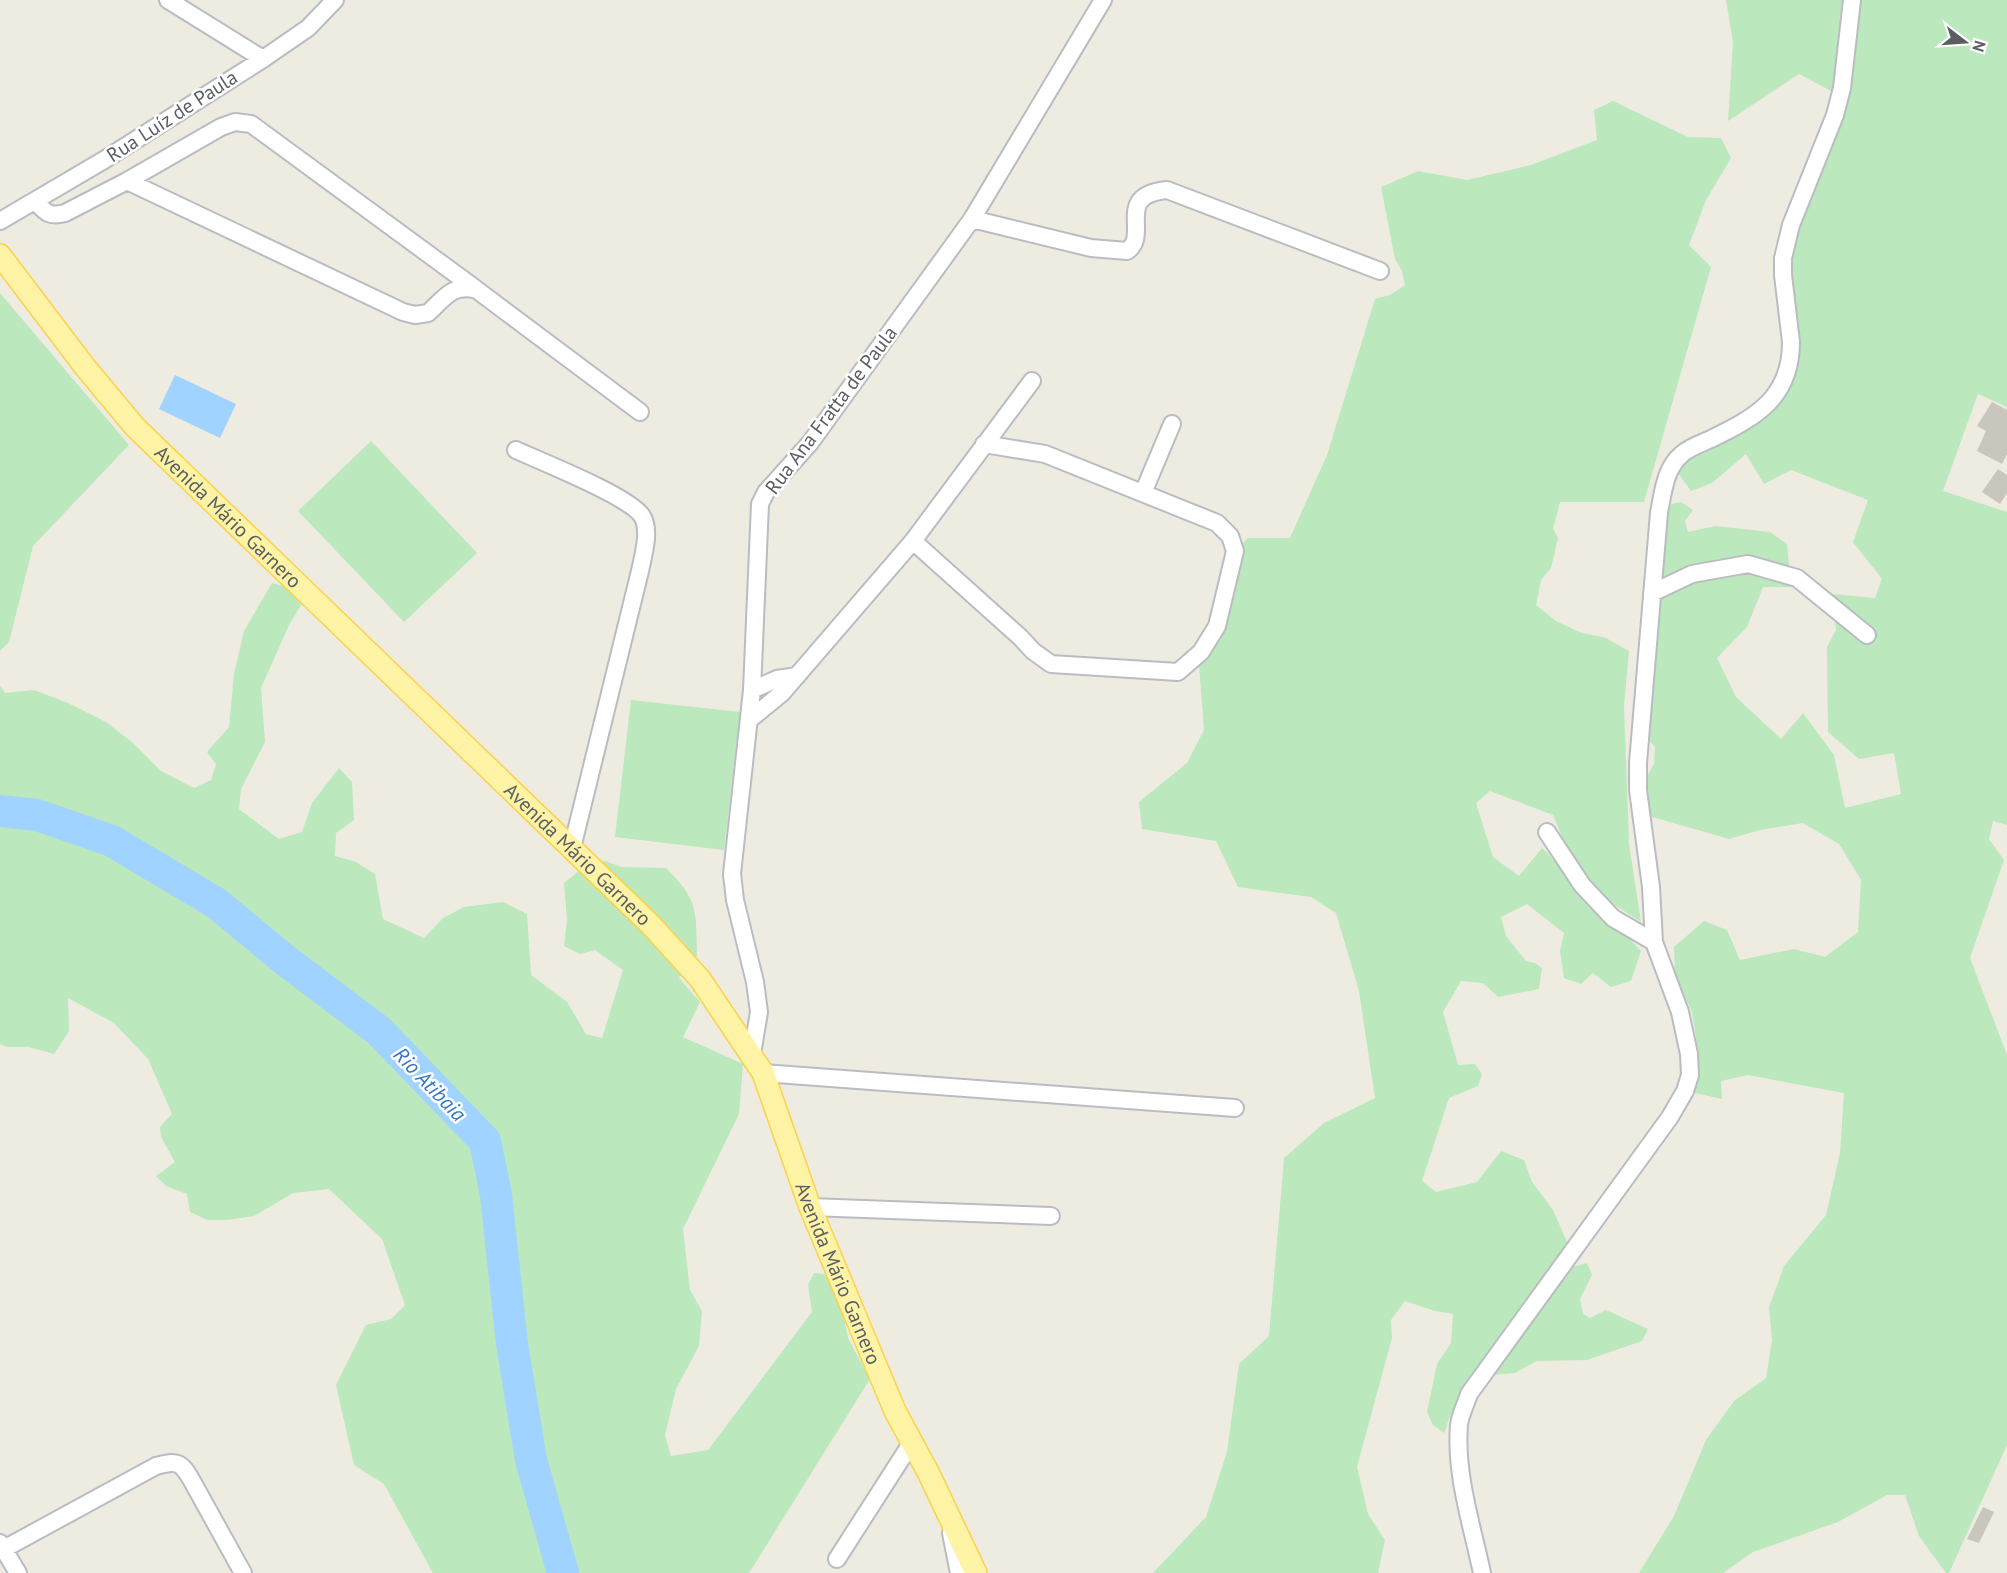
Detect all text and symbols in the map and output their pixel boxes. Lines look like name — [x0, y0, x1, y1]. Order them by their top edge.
north arrow — [1935, 12, 1995, 72]
text: N — [1968, 38, 1990, 54]
street label: Rua Luíz de Paula — [102, 64, 242, 168]
street label: Rua Ana Fratta de Paula — [759, 321, 903, 499]
street label: Avenida Mário Garnero — [149, 440, 307, 594]
street label: Avenida Mário Garnero — [499, 777, 657, 931]
water label: Rio Atibaia — [388, 1041, 473, 1127]
street label: Avenida Mário Garnero — [789, 1179, 887, 1368]

